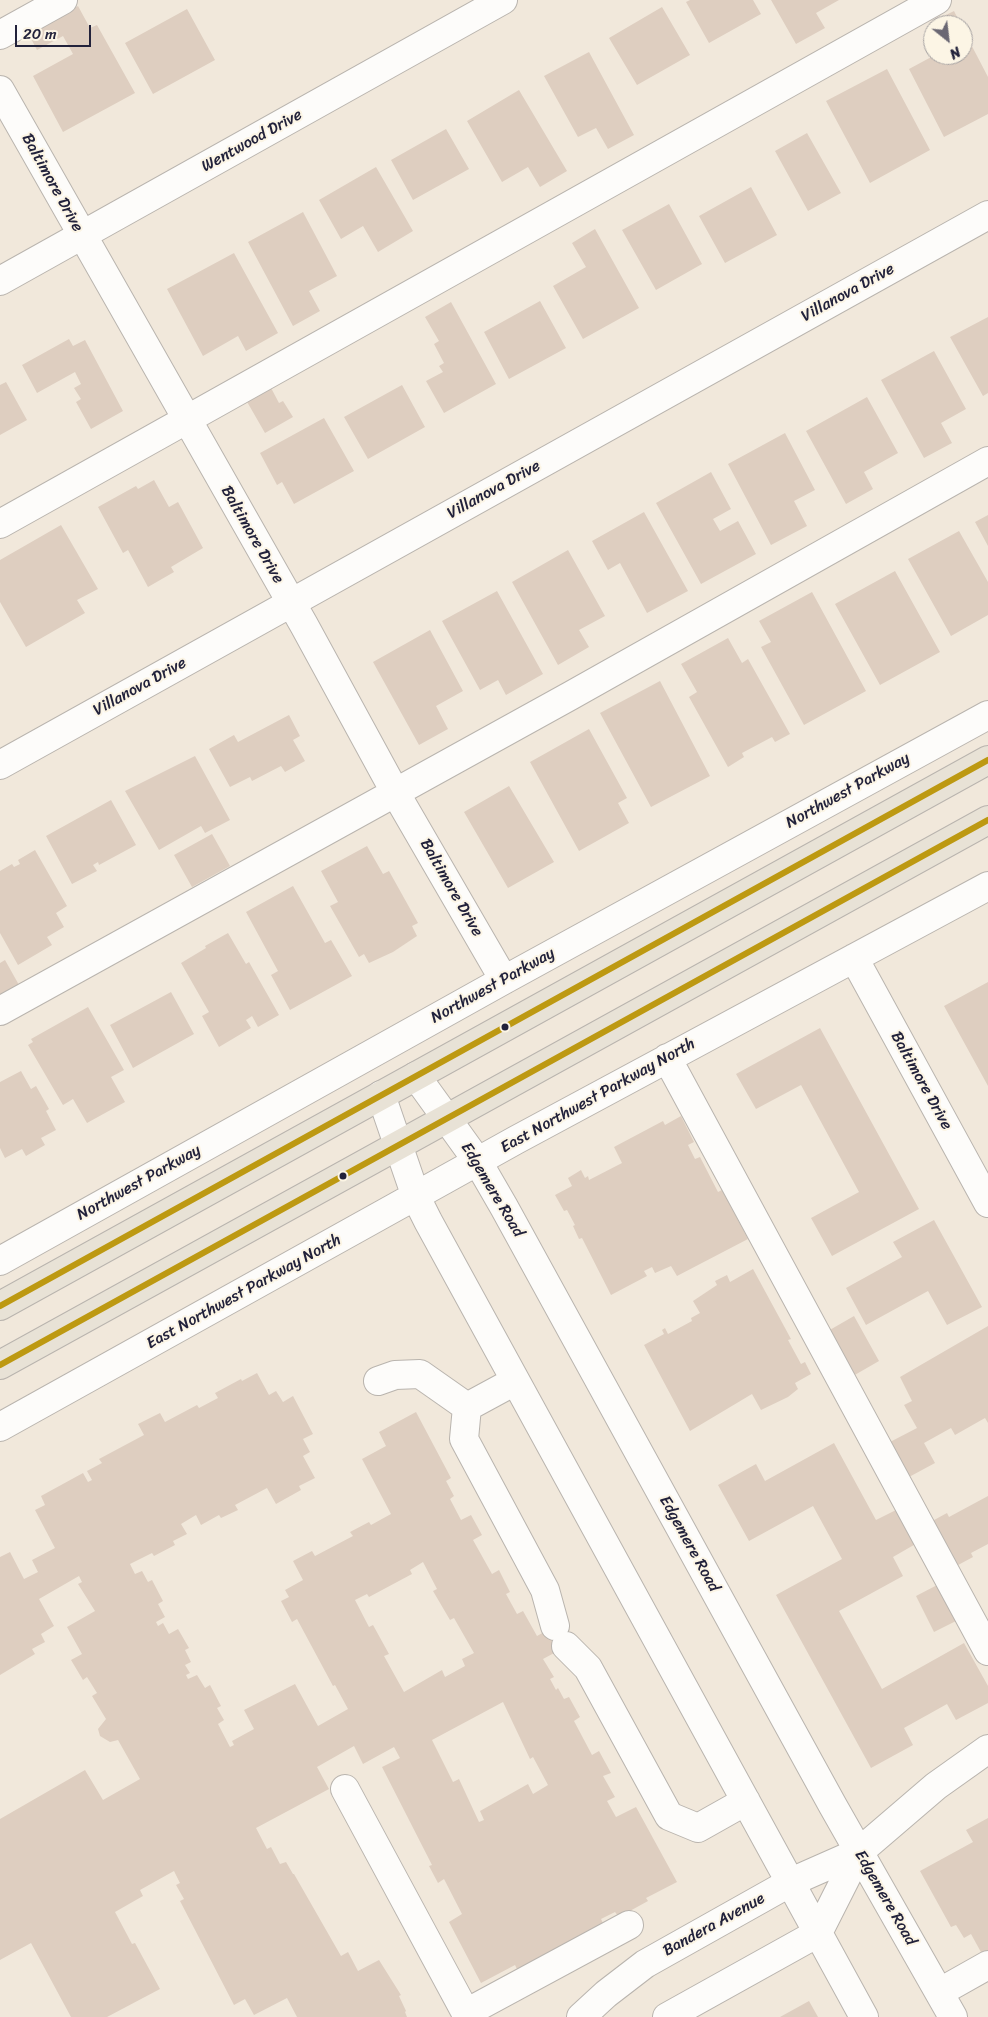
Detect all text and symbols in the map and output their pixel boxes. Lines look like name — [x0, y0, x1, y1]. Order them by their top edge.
scale bar — [18, 15, 94, 47]
north arrow — [923, 15, 973, 65]
text: 20 m — [23, 21, 57, 47]
text: N — [945, 39, 965, 66]
street label: Wentwood Drive — [198, 105, 306, 177]
street label: Baltimore Drive — [17, 130, 87, 236]
street label: Villanova Drive — [798, 260, 898, 326]
street label: Villanova Drive — [444, 457, 544, 523]
street label: Baltimore Drive — [216, 483, 288, 587]
street label: Villanova Drive — [90, 654, 190, 720]
street label: Northwest Parkway — [783, 749, 913, 833]
street label: Baltimore Drive — [415, 836, 487, 940]
street label: Northwest Parkway — [428, 944, 558, 1028]
unlabelled marker — [500, 1022, 510, 1032]
street label: Baltimore Drive — [886, 1028, 956, 1134]
street label: East Northwest Parkway North — [497, 1034, 699, 1158]
street label: Edgemere Road — [456, 1139, 528, 1241]
street label: Northwest Parkway — [74, 1141, 204, 1225]
unlabelled marker — [338, 1171, 348, 1181]
street label: East Northwest Parkway North — [143, 1230, 345, 1354]
street label: Edgemere Road — [655, 1493, 723, 1595]
street label: Edgemere Road — [850, 1847, 920, 1949]
street label: Bandera Avenue — [660, 1889, 768, 1961]

